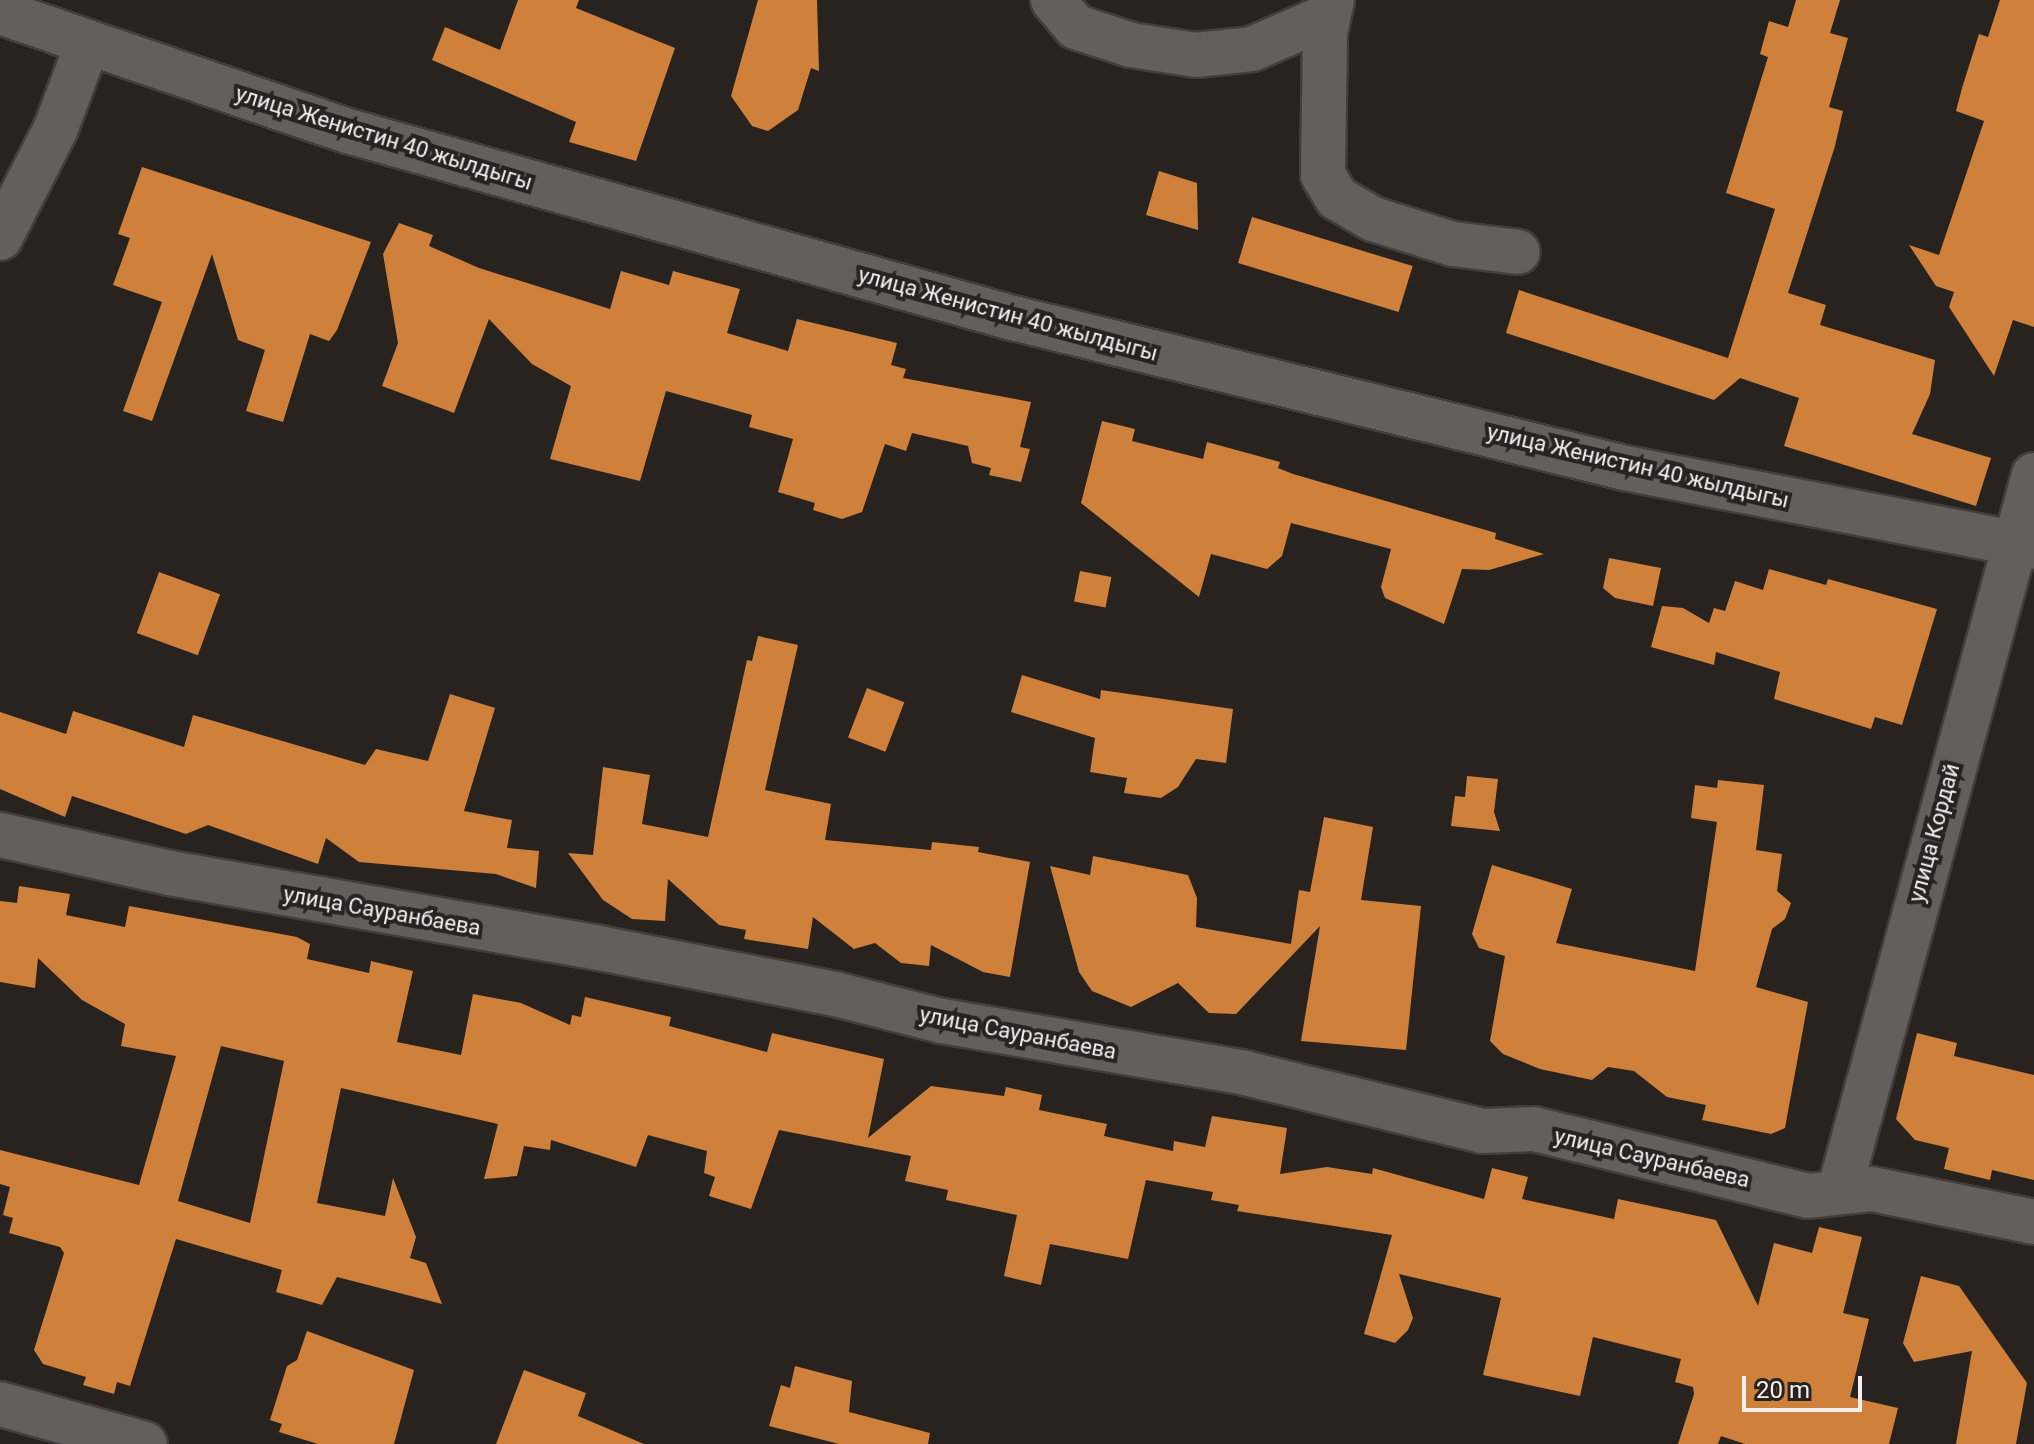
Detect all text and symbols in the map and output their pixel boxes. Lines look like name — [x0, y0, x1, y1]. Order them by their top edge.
street label: улица Женистин 40 жылдыгы — [232, 80, 536, 196]
street label: улица Женистин 40 жылдыгы — [855, 261, 1161, 367]
street label: улица Женистин 40 жылдыгы — [1484, 418, 1792, 514]
street label: улица Кордай — [1903, 761, 1965, 905]
street label: улица Сауранбаева — [281, 881, 483, 941]
street label: улица Сауранбаева — [917, 1001, 1119, 1065]
street label: улица Сауранбаева — [1552, 1123, 1752, 1193]
scale bar — [1746, 1360, 1866, 1410]
text: 20 m — [1756, 1376, 1810, 1404]

